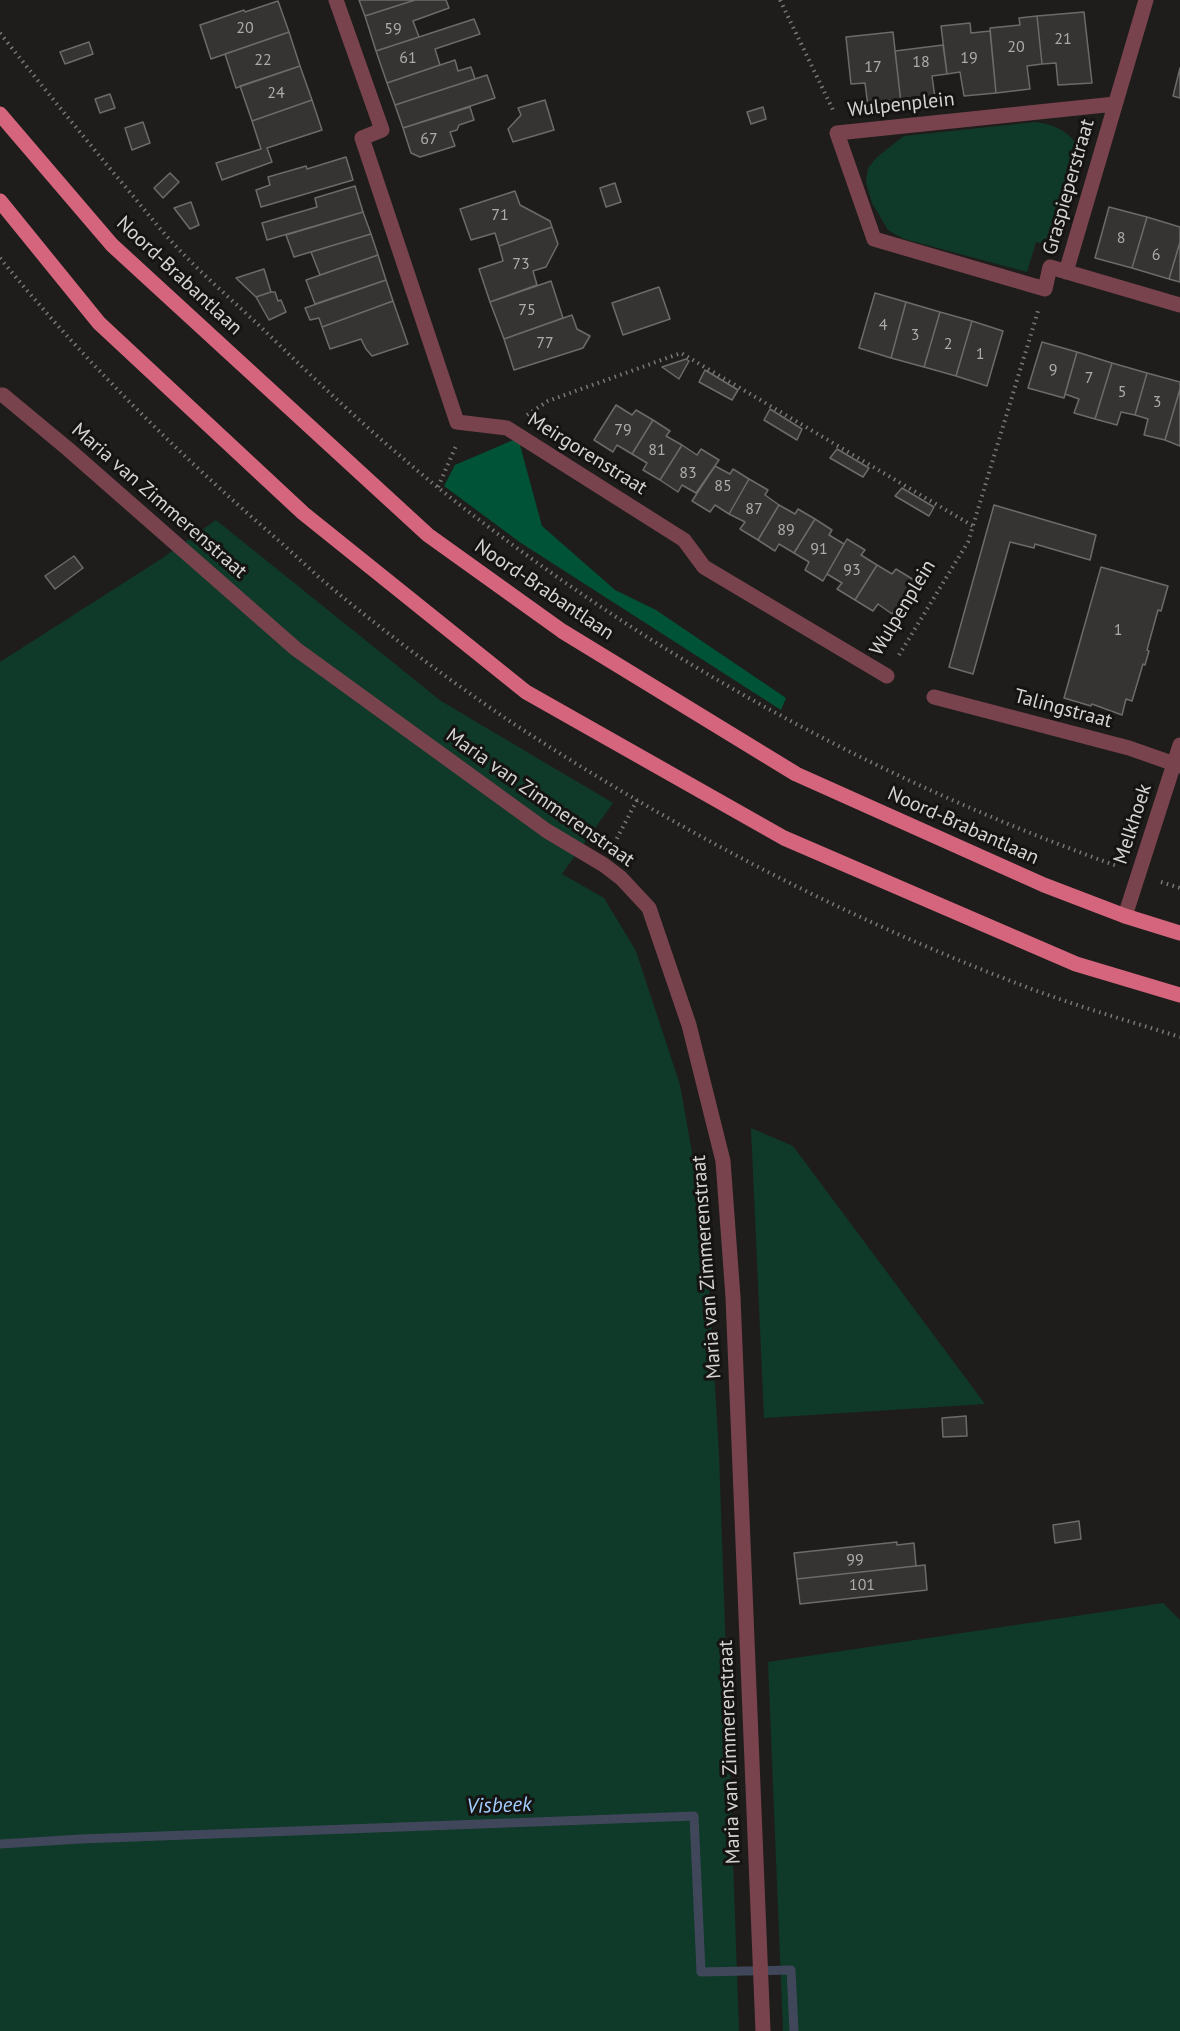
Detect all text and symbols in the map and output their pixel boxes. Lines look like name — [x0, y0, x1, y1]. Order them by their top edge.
house number: 20 — [236, 18, 254, 38]
house number: 59 — [384, 19, 402, 39]
house number: 21 — [1054, 29, 1072, 49]
house number: 20 — [1007, 37, 1025, 57]
house number: 61 — [399, 48, 417, 68]
house number: 19 — [960, 48, 978, 68]
house number: 22 — [254, 50, 272, 70]
house number: 18 — [912, 52, 930, 72]
house number: 17 — [864, 57, 882, 77]
house number: 24 — [267, 83, 285, 103]
street label: Wulpenplein — [846, 87, 956, 123]
street label: Graspieperstraat — [1038, 116, 1100, 258]
house number: 67 — [420, 129, 438, 149]
house number: 71 — [491, 205, 509, 225]
street label: Noord-Brabantlaan — [111, 212, 247, 340]
house number: 8 — [1117, 228, 1125, 248]
house number: 6 — [1152, 245, 1160, 265]
house number: 73 — [512, 254, 530, 274]
house number: 75 — [518, 300, 536, 320]
house number: 4 — [879, 315, 887, 335]
house number: 3 — [911, 325, 919, 345]
house number: 77 — [536, 333, 554, 353]
house number: 2 — [944, 334, 952, 354]
house number: 1 — [976, 344, 984, 364]
house number: 9 — [1049, 360, 1057, 380]
house number: 7 — [1085, 368, 1093, 388]
house number: 5 — [1118, 382, 1126, 402]
house number: 3 — [1153, 392, 1161, 412]
street label: Meirgorenstraat — [523, 408, 651, 500]
street label: Maria van Zimmerenstraat — [66, 418, 252, 584]
house number: 79 — [614, 420, 632, 440]
house number: 81 — [648, 440, 666, 460]
house number: 83 — [679, 463, 697, 483]
house number: 85 — [714, 476, 732, 496]
house number: 87 — [745, 499, 763, 519]
house number: 89 — [777, 520, 795, 540]
street label: Noord-Brabantlaan — [470, 534, 618, 646]
house number: 91 — [810, 539, 828, 559]
street label: Wulpenplein — [865, 556, 941, 660]
house number: 93 — [843, 560, 861, 580]
house number: 1 — [1114, 620, 1122, 640]
street label: Talingstraat — [1011, 684, 1115, 734]
street label: Maria van Zimmerenstraat — [441, 724, 639, 872]
street label: Melkhoek — [1109, 781, 1157, 867]
street label: Noord-Brabantlaan — [884, 782, 1042, 870]
street label: Maria van Zimmerenstraat — [687, 1154, 727, 1380]
house number: 99 — [846, 1550, 864, 1570]
house number: 101 — [849, 1575, 875, 1595]
street label: Maria van Zimmerenstraat — [714, 1639, 746, 1865]
water label: Visbeek — [466, 1792, 532, 1820]

